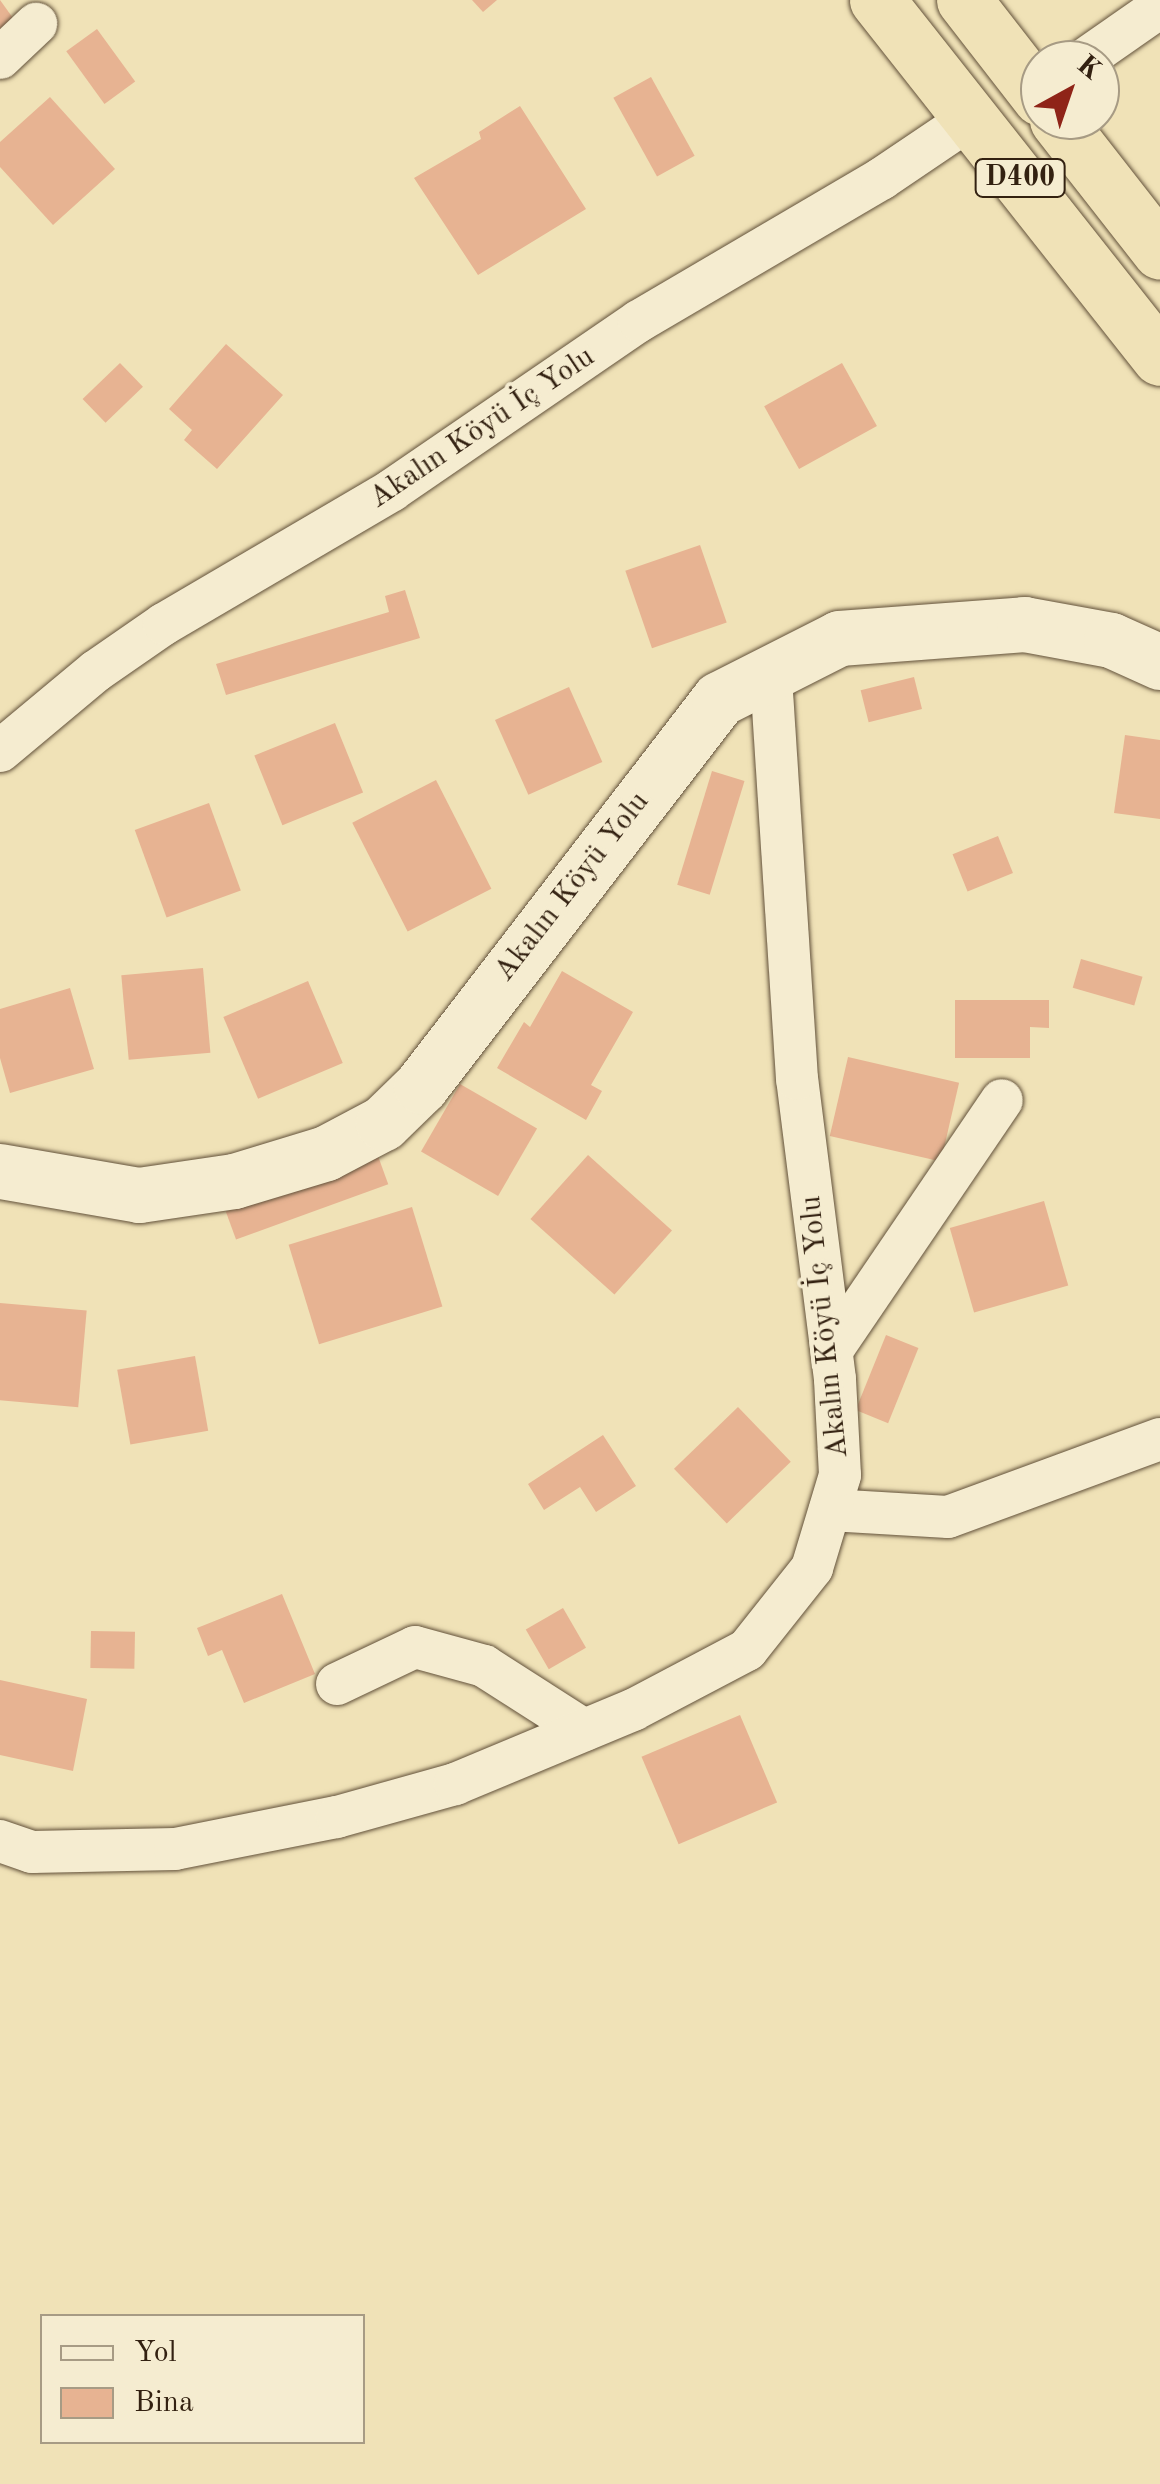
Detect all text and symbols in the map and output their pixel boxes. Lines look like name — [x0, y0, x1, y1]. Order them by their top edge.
north arrow — [1020, 40, 1120, 140]
text: K — [1071, 51, 1105, 86]
road number: D400 — [972, 155, 1068, 201]
street label: Akalın Köyü İç Yolu — [363, 339, 601, 517]
street label: Akalın Köyü Yolu — [487, 785, 657, 989]
street label: Akalın Köyü İç Yolu — [793, 1194, 857, 1460]
legend — [40, 2314, 365, 2444]
text: Yol — [134, 2338, 177, 2368]
text: Bina — [134, 2388, 194, 2418]

